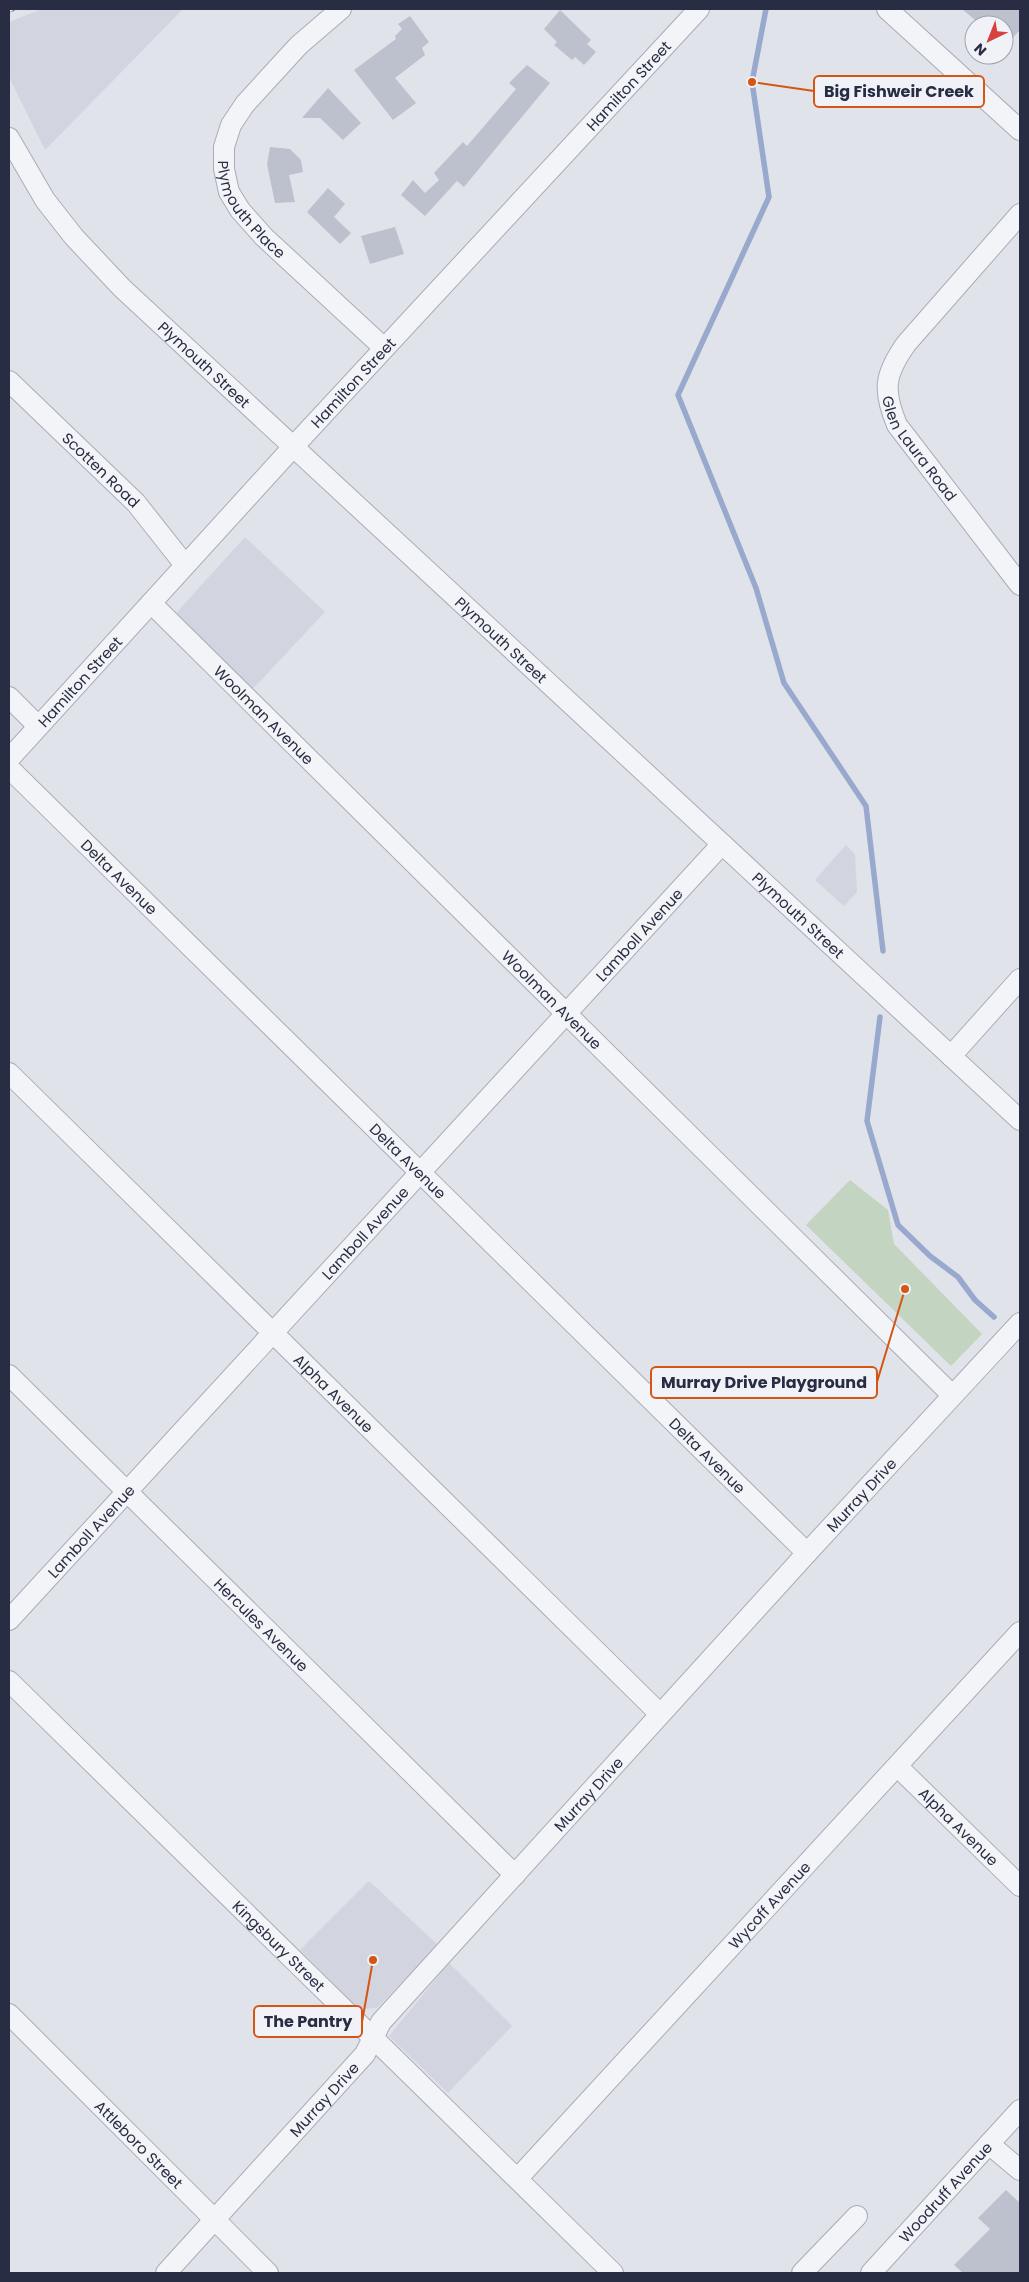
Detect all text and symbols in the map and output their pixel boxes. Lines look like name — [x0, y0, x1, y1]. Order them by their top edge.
north arrow — [964, 15, 1014, 65]
street label: Hamilton Street — [581, 36, 675, 135]
text: N — [969, 39, 991, 60]
callout: Big Fishweir Creek — [814, 76, 984, 107]
text: Big Fishweir Creek — [824, 80, 974, 103]
street label: Plymouth Place — [214, 161, 291, 263]
street label: Plymouth Street — [154, 316, 255, 412]
street label: Hamilton Street — [306, 333, 400, 432]
street label: Glen Laura Road — [878, 394, 962, 505]
street label: Scotten Road — [58, 427, 145, 512]
street label: Plymouth Street — [451, 592, 552, 688]
street label: Hamilton Street — [33, 631, 127, 731]
street label: Woolman Avenue — [209, 661, 319, 769]
street label: Delta Avenue — [77, 834, 162, 919]
street label: Plymouth Street — [748, 867, 849, 963]
street label: Lamboll Avenue — [591, 883, 687, 986]
street label: Woolman Avenue — [497, 945, 607, 1054]
street label: Delta Avenue — [365, 1118, 451, 1203]
street label: Lamboll Avenue — [317, 1182, 413, 1284]
street label: Alpha Avenue — [289, 1349, 378, 1437]
callout: Murray Drive Playground — [651, 1367, 877, 1398]
text: Murray Drive Playground — [661, 1371, 867, 1394]
street label: Delta Avenue — [665, 1413, 751, 1498]
street label: Murray Drive — [822, 1453, 901, 1536]
street label: Lamboll Avenue — [43, 1480, 139, 1582]
street label: Hercules Avenue — [210, 1573, 313, 1676]
street label: Murray Drive — [549, 1752, 628, 1836]
street label: Alpha Avenue — [914, 1782, 1003, 1870]
street label: Wycoff Avenue — [723, 1857, 815, 1953]
street label: Kingsbury Street — [228, 1895, 330, 1996]
callout: The Pantry — [254, 2006, 362, 2037]
text: The Pantry — [264, 2010, 353, 2033]
street label: Murray Drive — [285, 2057, 363, 2141]
street label: Attleboro Street — [90, 2095, 188, 2193]
street label: Woodruff Avenue — [894, 2137, 997, 2247]

